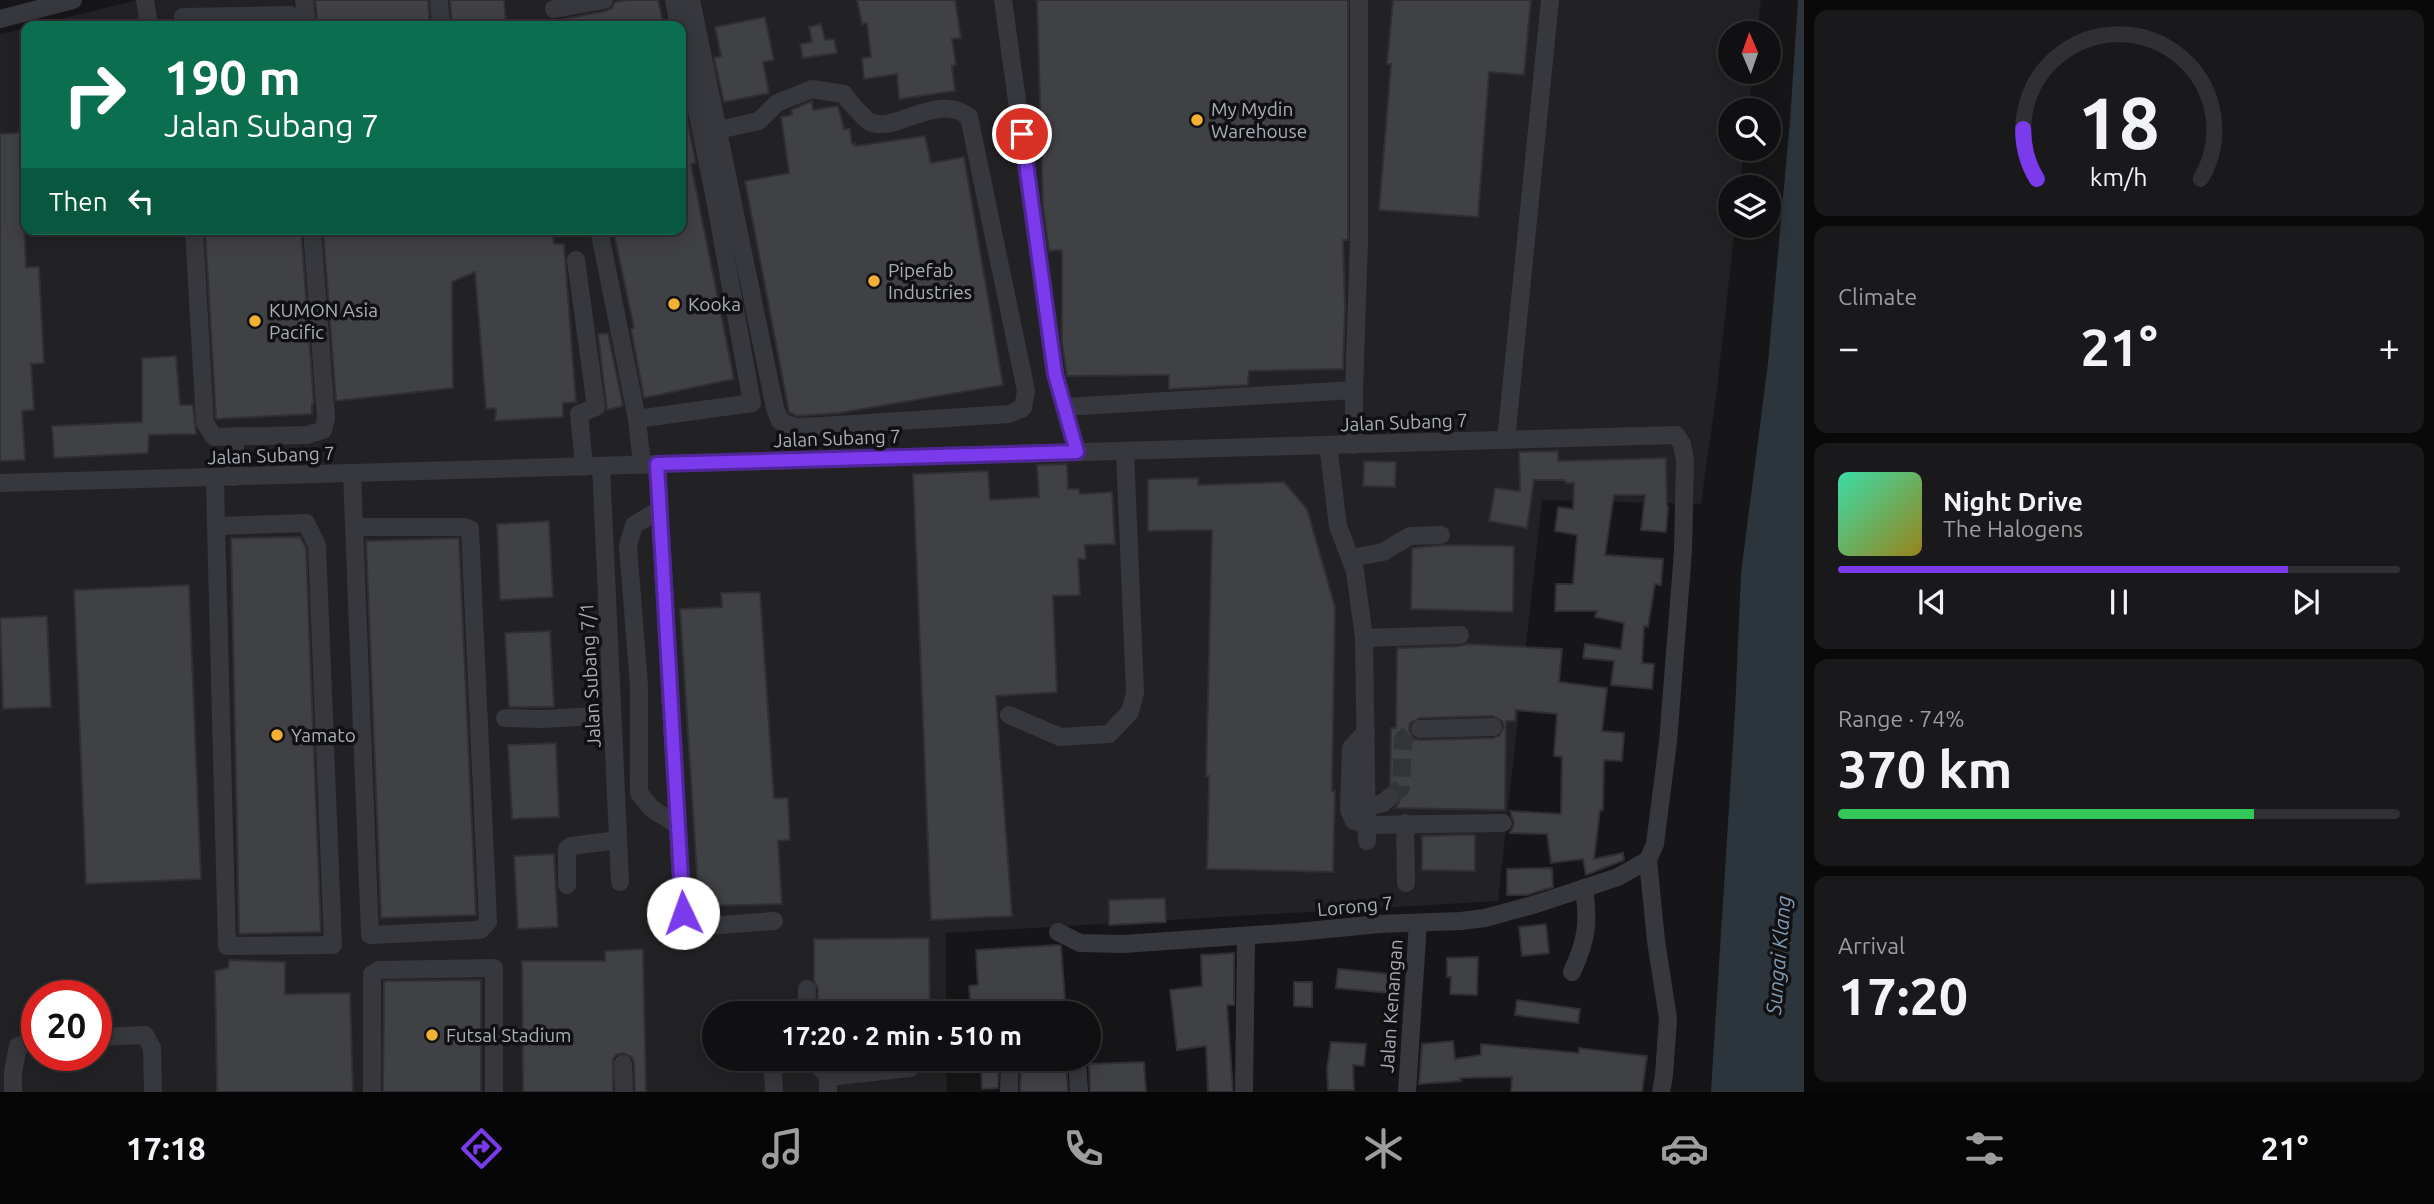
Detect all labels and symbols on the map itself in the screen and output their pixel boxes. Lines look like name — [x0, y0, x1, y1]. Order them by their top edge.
north arrow — [1718, 21, 1782, 84]
place label: My Mydin Warehouse — [1211, 98, 1307, 142]
pin — [992, 104, 1052, 164]
marker: My Mydin Warehouse — [1189, 112, 1205, 128]
place label: Pipefab Industries — [888, 259, 972, 303]
marker: Pipefab Industries — [866, 273, 882, 289]
place label: Kooka — [688, 293, 741, 315]
marker: Kooka — [666, 296, 682, 312]
place label: KUMON Asia Pacific — [269, 299, 378, 343]
marker: KUMON Asia Pacific — [247, 313, 263, 329]
street label: Jalan Subang 7 — [1340, 409, 1468, 435]
street label: Jalan Subang 7 — [773, 425, 901, 451]
street label: Jalan Subang 7 — [207, 442, 335, 468]
street label: Jalan Subang 7/1 — [575, 602, 605, 748]
place label: Yamato — [291, 724, 356, 746]
marker: Yamato — [269, 727, 285, 743]
position arrow — [646, 876, 720, 950]
street label: Lorong 7 — [1316, 892, 1394, 920]
water label: Sungai Klang — [1761, 894, 1795, 1017]
street label: Jalan Kenangan — [1375, 938, 1407, 1074]
speed limit sign: 20 — [21, 980, 112, 1071]
place label: Futsal Stadium — [446, 1024, 572, 1046]
marker: Futsal Stadium — [424, 1027, 440, 1043]

